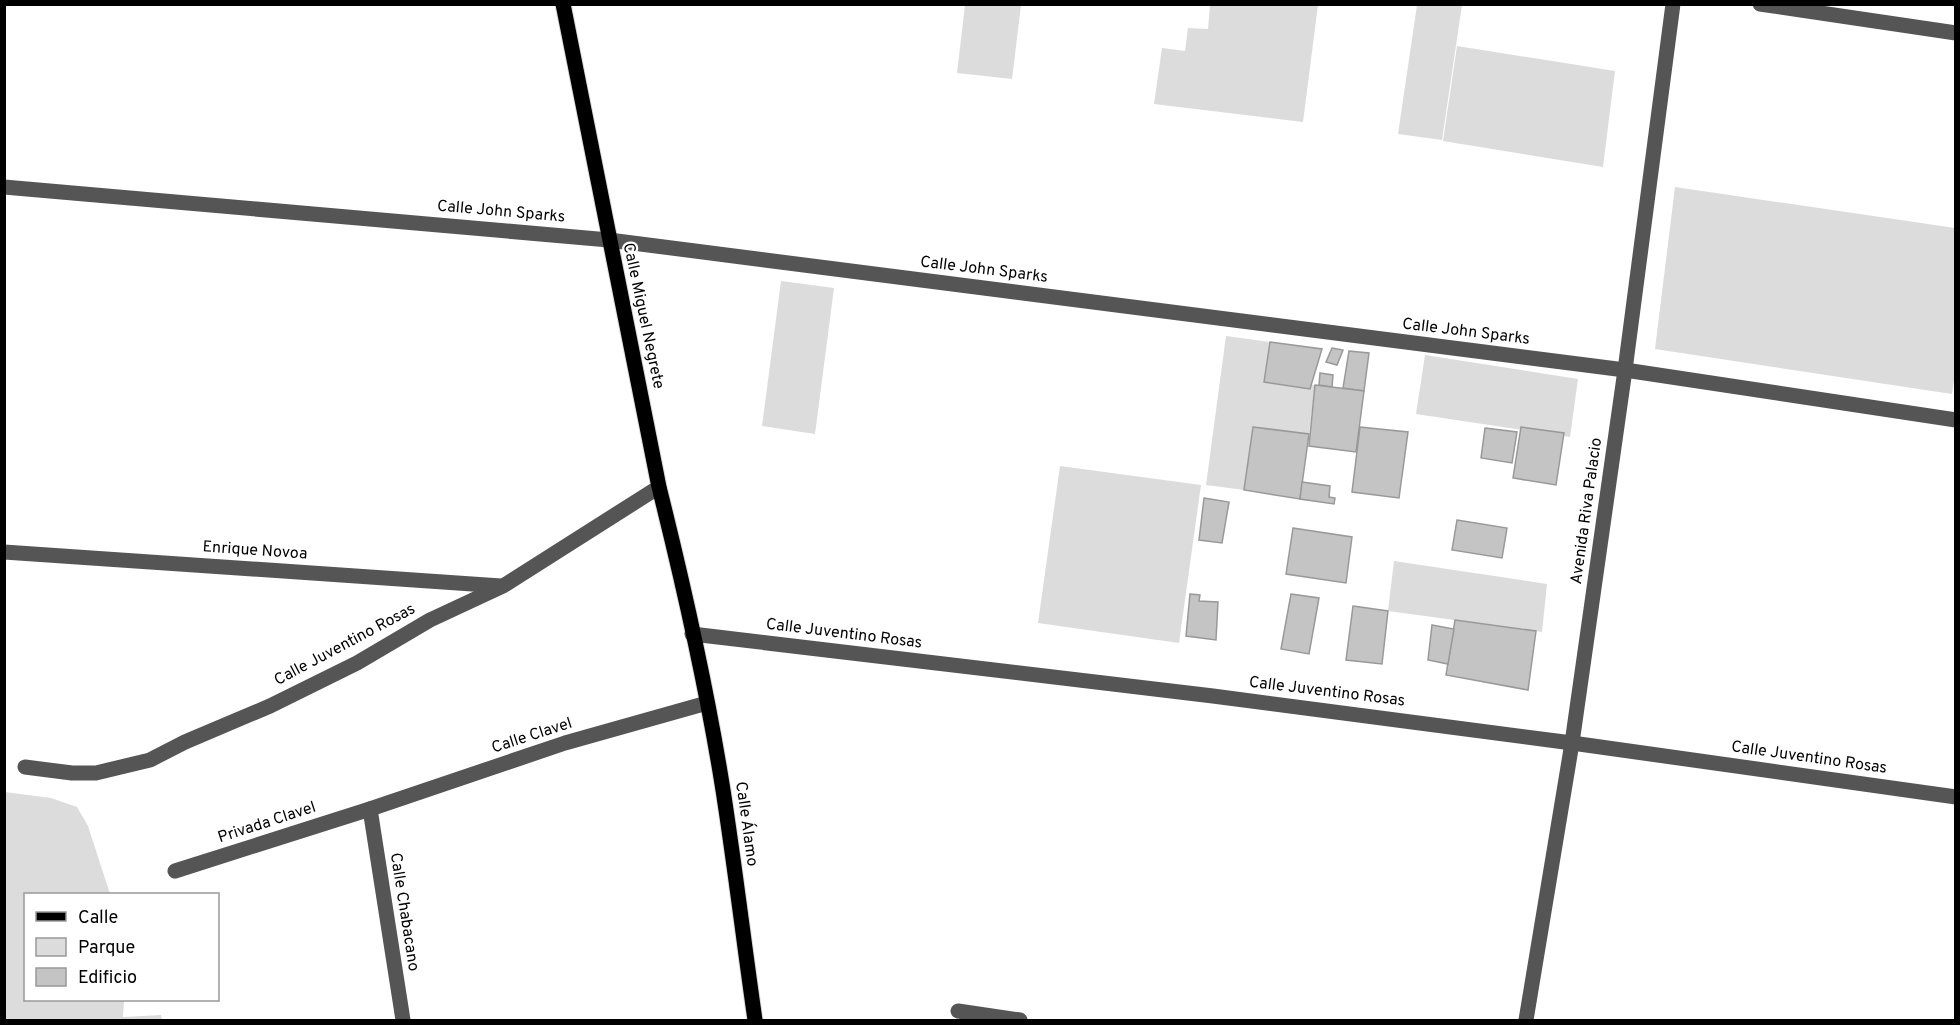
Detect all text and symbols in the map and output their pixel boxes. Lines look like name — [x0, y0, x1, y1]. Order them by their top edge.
street label: Calle John Sparks — [436, 196, 566, 228]
street label: Calle Miguel Negrete — [618, 241, 668, 391]
street label: Calle John Sparks — [919, 252, 1049, 288]
street label: Calle John Sparks — [1401, 314, 1531, 350]
street label: Avenida Riva Palacio — [1567, 436, 1607, 586]
street label: Enrique Novoa — [202, 537, 308, 565]
street label: Calle Juventino Rosas — [271, 599, 419, 691]
street label: Calle Juventino Rosas — [765, 615, 923, 653]
street label: Calle Juventino Rosas — [1248, 673, 1406, 711]
street label: Calle Clavel — [489, 714, 575, 758]
street label: Calle Juventino Rosas — [1730, 737, 1888, 779]
street label: Calle Álamo — [730, 780, 764, 868]
street label: Privada Clavel — [215, 798, 319, 848]
street label: Calle Chabacano — [385, 851, 423, 973]
legend — [24, 893, 219, 1001]
text: Calle — [78, 907, 118, 930]
text: Parque — [78, 937, 135, 960]
text: Edificio — [78, 967, 137, 990]

